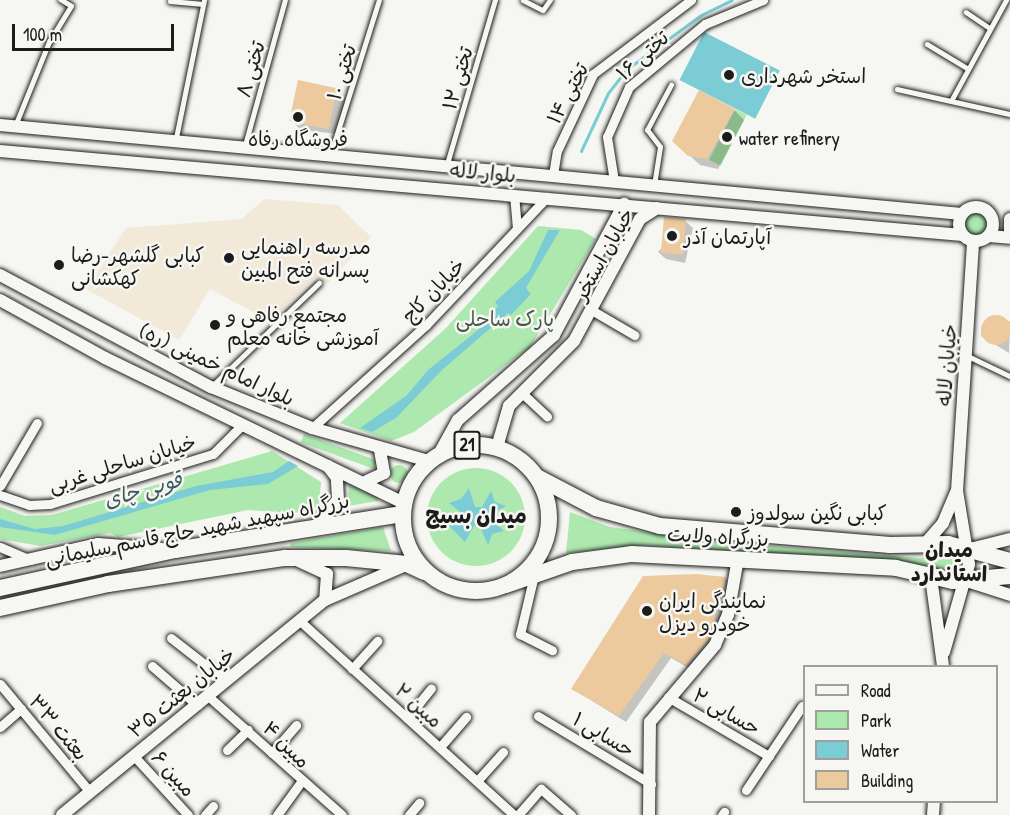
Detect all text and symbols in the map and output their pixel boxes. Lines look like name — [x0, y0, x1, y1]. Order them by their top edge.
scale bar — [15, 12, 177, 50]
text: 100 m — [23, 22, 62, 47]
street label: تختی ۱۶ — [611, 25, 673, 85]
street label: تختی ۸ — [231, 38, 269, 100]
street label: تختی ۱۰ — [321, 41, 361, 103]
street label: تختی ۱۲ — [437, 44, 477, 112]
street label: تختی ۱۴ — [541, 58, 593, 128]
place label: استخر شهرداری — [741, 63, 866, 87]
marker: استخر شهرداری — [722, 68, 736, 82]
marker: فروشگاه رفاه — [291, 110, 305, 124]
place label: water refinery — [739, 125, 840, 149]
place label: فروشگاه رفاه — [248, 126, 348, 150]
marker: water refinery — [720, 130, 734, 144]
street label: بلوار لاله — [449, 157, 517, 187]
street label: خیابان استخر — [568, 203, 638, 305]
place label: آپارتمان آذر — [684, 224, 771, 248]
marker: آپارتمان آذر — [665, 229, 679, 243]
place label: مدرسه راهنمایی پسرانه فتح المبین — [241, 234, 371, 281]
place label: کبابی گلشهر-رضا کهکشانی — [71, 242, 204, 289]
marker: مدرسه راهنمایی پسرانه فتح المبین — [222, 251, 236, 265]
street label: خیابان کاج — [396, 253, 470, 327]
marker: کبابی گلشهر-رضا کهکشانی — [52, 258, 66, 272]
place label: مجتمع رفاهی و آموزشی خانه معلم — [227, 302, 379, 349]
park label: پارک ساحلی — [456, 306, 554, 330]
street label: بلوار امام خمینی (ره) — [136, 318, 298, 410]
marker: مجتمع رفاهی و آموزشی خانه معلم — [208, 318, 222, 332]
street label: خیابان لاله — [931, 323, 961, 407]
street label: خیابان ساحلی غربی — [45, 429, 199, 497]
road number: 21 — [454, 430, 480, 460]
water label: قوبی چای — [101, 467, 185, 513]
street label: بزرگراه سپهبد شهید حاج قاسم سلیمانی — [43, 488, 351, 570]
place label: کبابی نگین سولدوز — [748, 500, 887, 524]
district label: میدان بسیج — [425, 503, 527, 529]
marker: کبابی نگین سولدوز — [729, 505, 743, 519]
street label: بزرگراه ولایت — [667, 521, 769, 551]
district label: میدان استاندارد — [911, 537, 987, 587]
place label: نمایندگی ایران خودرو دیزل — [659, 588, 766, 635]
marker: نمایندگی ایران خودرو دیزل — [640, 604, 654, 618]
street label: خیابان بعثت ۳۵ — [123, 642, 239, 742]
legend — [803, 665, 998, 803]
street label: مبین ۲ — [390, 678, 448, 732]
text: Road — [861, 678, 891, 703]
street label: حسابی ۲ — [689, 682, 765, 740]
street label: بعثت ۳۳ — [25, 689, 93, 765]
street label: حسابی ۱ — [569, 706, 639, 762]
text: Park — [861, 708, 891, 733]
street label: مبین ۴ — [258, 715, 316, 773]
text: Water — [861, 738, 899, 763]
street label: مبین ۶ — [147, 745, 201, 801]
text: Building — [861, 768, 913, 793]

